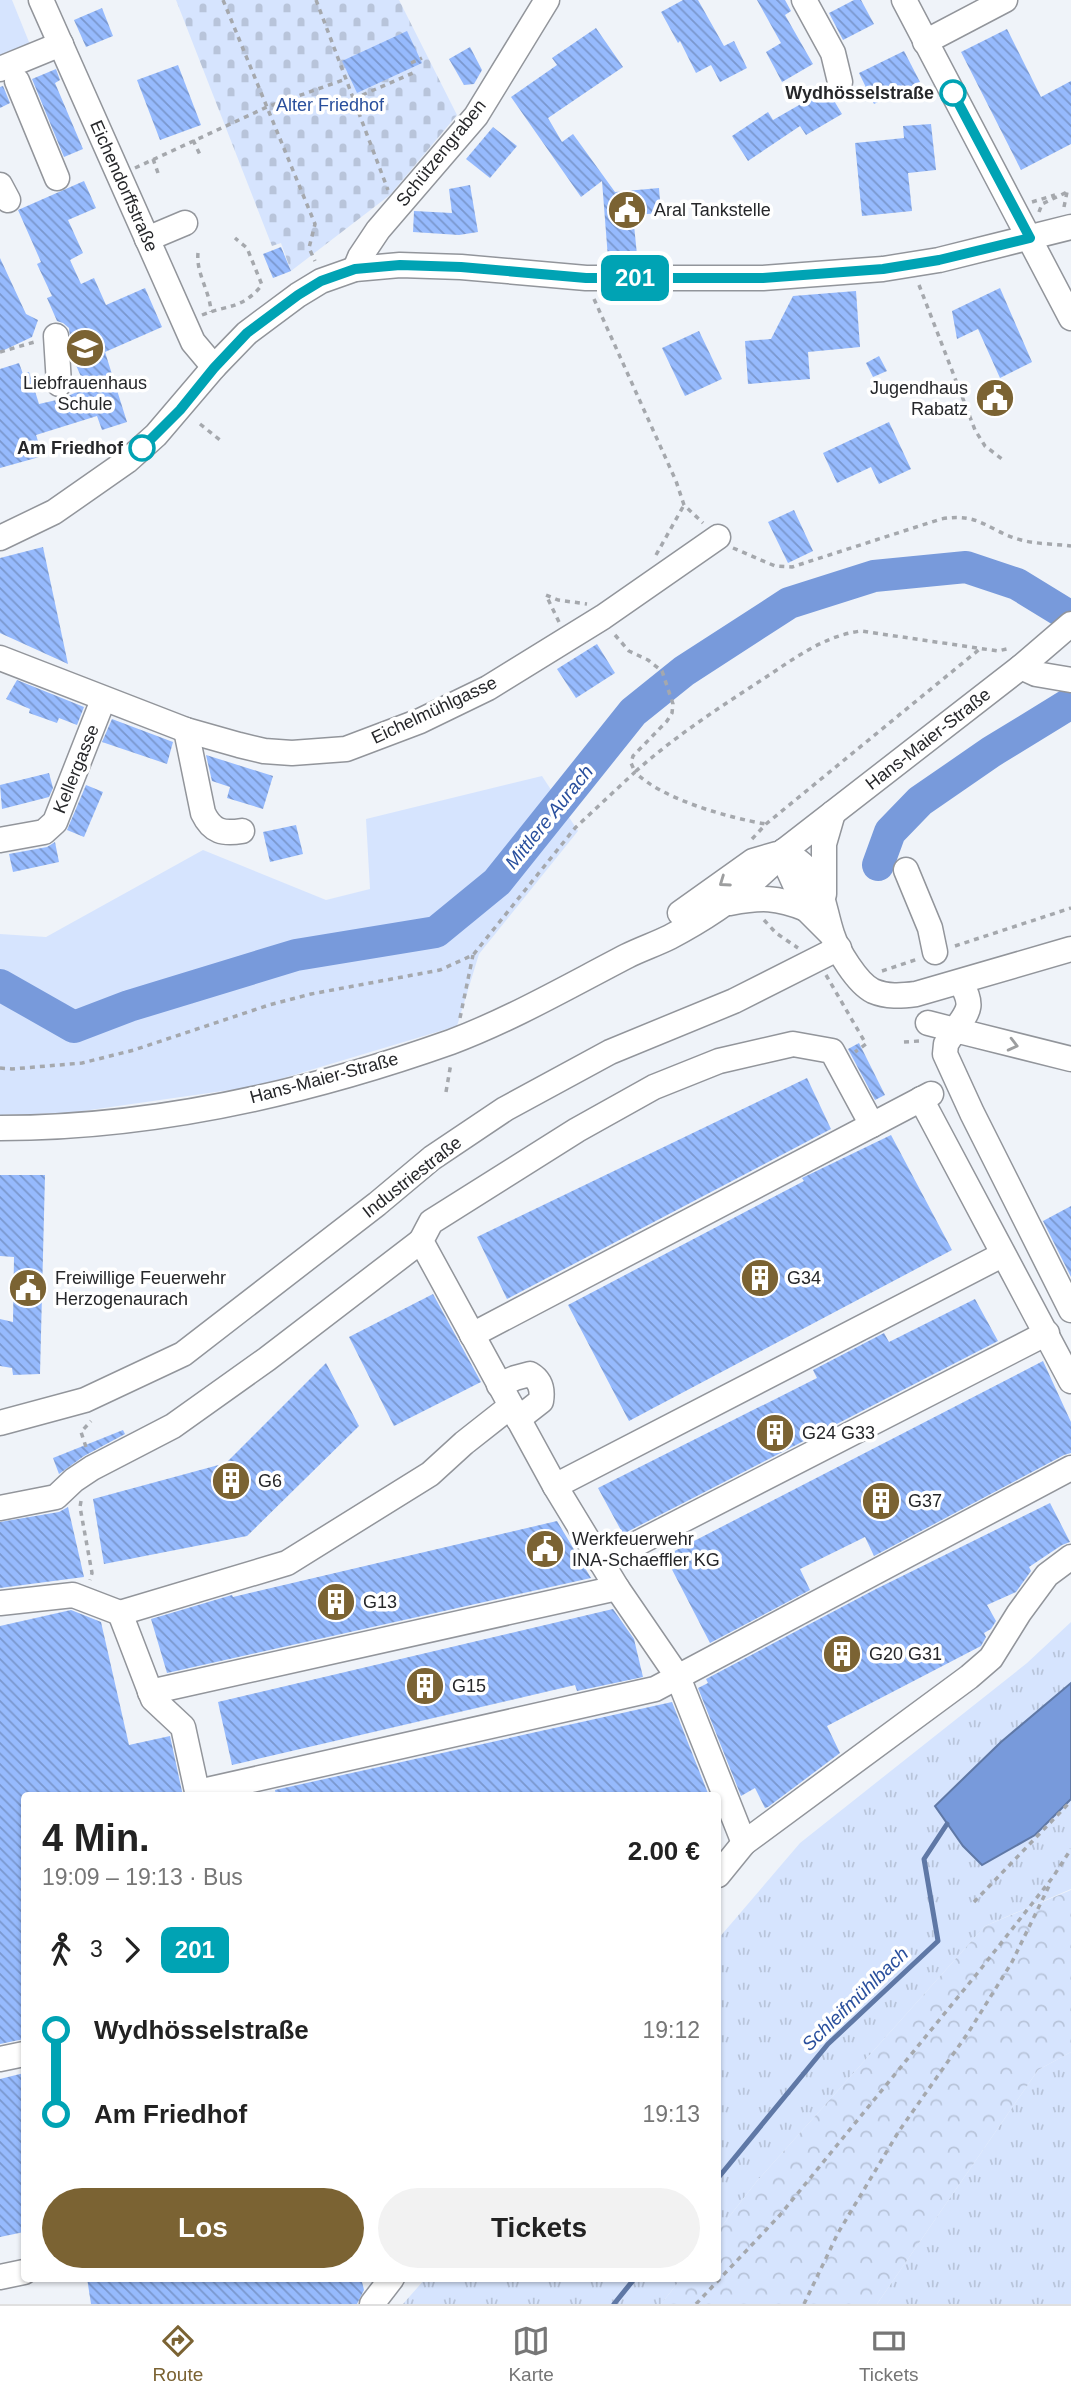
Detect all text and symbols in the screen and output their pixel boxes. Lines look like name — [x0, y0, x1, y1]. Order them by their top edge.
marker: Wydhösselstraße — [940, 80, 966, 106]
place label: Wydhösselstraße — [785, 83, 934, 103]
park label: Alter Friedhof — [276, 95, 385, 115]
street label: Schützengraben — [392, 96, 490, 210]
street label: Eichendorffstraße — [86, 117, 162, 255]
public building icon: Aral Tankstelle — [606, 189, 648, 231]
place label: Aral Tankstelle — [654, 200, 771, 220]
line badge: 201 — [595, 255, 675, 301]
text: 201 — [615, 264, 655, 291]
school or university icon: Liebfrauenhaus Schule — [64, 327, 106, 369]
place label: Liebfrauenhaus Schule — [23, 373, 147, 414]
public building icon: Jugendhaus Rabatz — [974, 377, 1016, 419]
place label: Jugendhaus Rabatz — [870, 378, 968, 419]
marker: Am Friedhof — [129, 435, 155, 461]
place label: Am Friedhof — [17, 438, 124, 458]
street label: Eichelmühlgasse — [368, 672, 500, 748]
street label: Hans-Maier-Straße — [862, 684, 994, 794]
street label: Kellergasse — [49, 722, 103, 816]
water label: Mittlere Aurach — [501, 761, 597, 873]
one-way arrow — [719, 874, 732, 886]
one-way arrow — [1007, 1037, 1019, 1051]
street label: Hans-Maier-Straße — [247, 1049, 401, 1107]
street label: Industriestraße — [359, 1132, 465, 1222]
building icon: G34 — [739, 1257, 781, 1299]
public building icon: Freiwillige Feuerwehr Herzogenaurach — [7, 1267, 49, 1309]
place label: Freiwillige Feuerwehr Herzogenaurach — [55, 1268, 226, 1309]
place label: G34 — [787, 1268, 821, 1288]
building icon: G24 G33 — [754, 1412, 796, 1454]
place label: G24 G33 — [802, 1423, 875, 1443]
building icon: G6 — [210, 1460, 252, 1502]
place label: G6 — [258, 1471, 282, 1491]
building icon: G37 — [860, 1480, 902, 1522]
place label: G37 — [908, 1491, 942, 1511]
public building icon: Werkfeuerwehr INA-Schaeffler KG — [524, 1528, 566, 1570]
place label: Werkfeuerwehr INA-Schaeffler KG — [572, 1529, 720, 1570]
building icon: G13 — [315, 1581, 357, 1623]
place label: G13 — [363, 1592, 397, 1612]
building icon: G20 G31 — [821, 1633, 863, 1675]
place label: G20 G31 — [869, 1644, 942, 1664]
building icon: G15 — [404, 1665, 446, 1707]
place label: G15 — [452, 1676, 486, 1696]
text: 4 Min. — [42, 1817, 150, 1859]
text: 2.00 € — [628, 1836, 700, 1866]
text: 19:09 – 19:13 · Bus — [42, 1864, 243, 1890]
icon: walk — [42, 1931, 80, 1969]
icon: forward — [113, 1931, 151, 1969]
text: 3 — [90, 1936, 103, 1962]
text: 201 — [175, 1936, 215, 1963]
water label: Schleifmühlbach — [798, 1943, 912, 2055]
text: Wydhösselstraße — [94, 2015, 309, 2045]
text: 19:12 — [642, 2017, 700, 2043]
text: Am Friedhof — [94, 2099, 247, 2129]
text: 19:13 — [642, 2101, 700, 2127]
button: Los — [42, 2188, 364, 2268]
button: Tickets — [378, 2188, 700, 2268]
tab: Route — [153, 2322, 203, 2386]
tab: Karte — [508, 2322, 554, 2386]
tab: Tickets — [859, 2322, 918, 2386]

